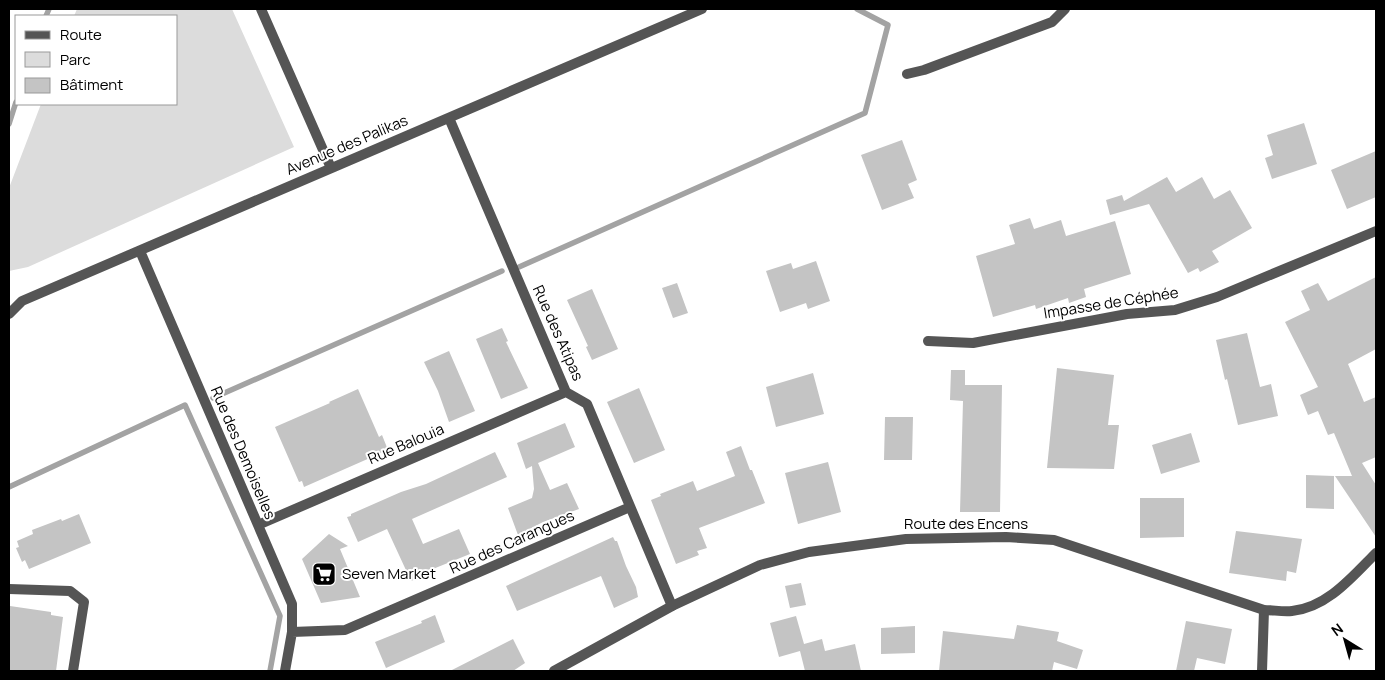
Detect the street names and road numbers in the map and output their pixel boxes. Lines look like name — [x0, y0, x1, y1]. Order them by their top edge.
street label: Avenue des Palikas — [283, 109, 411, 180]
street label: Impasse de Céphée — [1042, 281, 1180, 324]
street label: Rue des Atipas — [528, 282, 589, 384]
street label: Rue des Demoiselles — [206, 383, 281, 523]
street label: Rue Balouia — [365, 418, 447, 469]
street label: Rue des Carangues — [446, 505, 578, 578]
street label: Route des Encens — [904, 513, 1028, 534]

